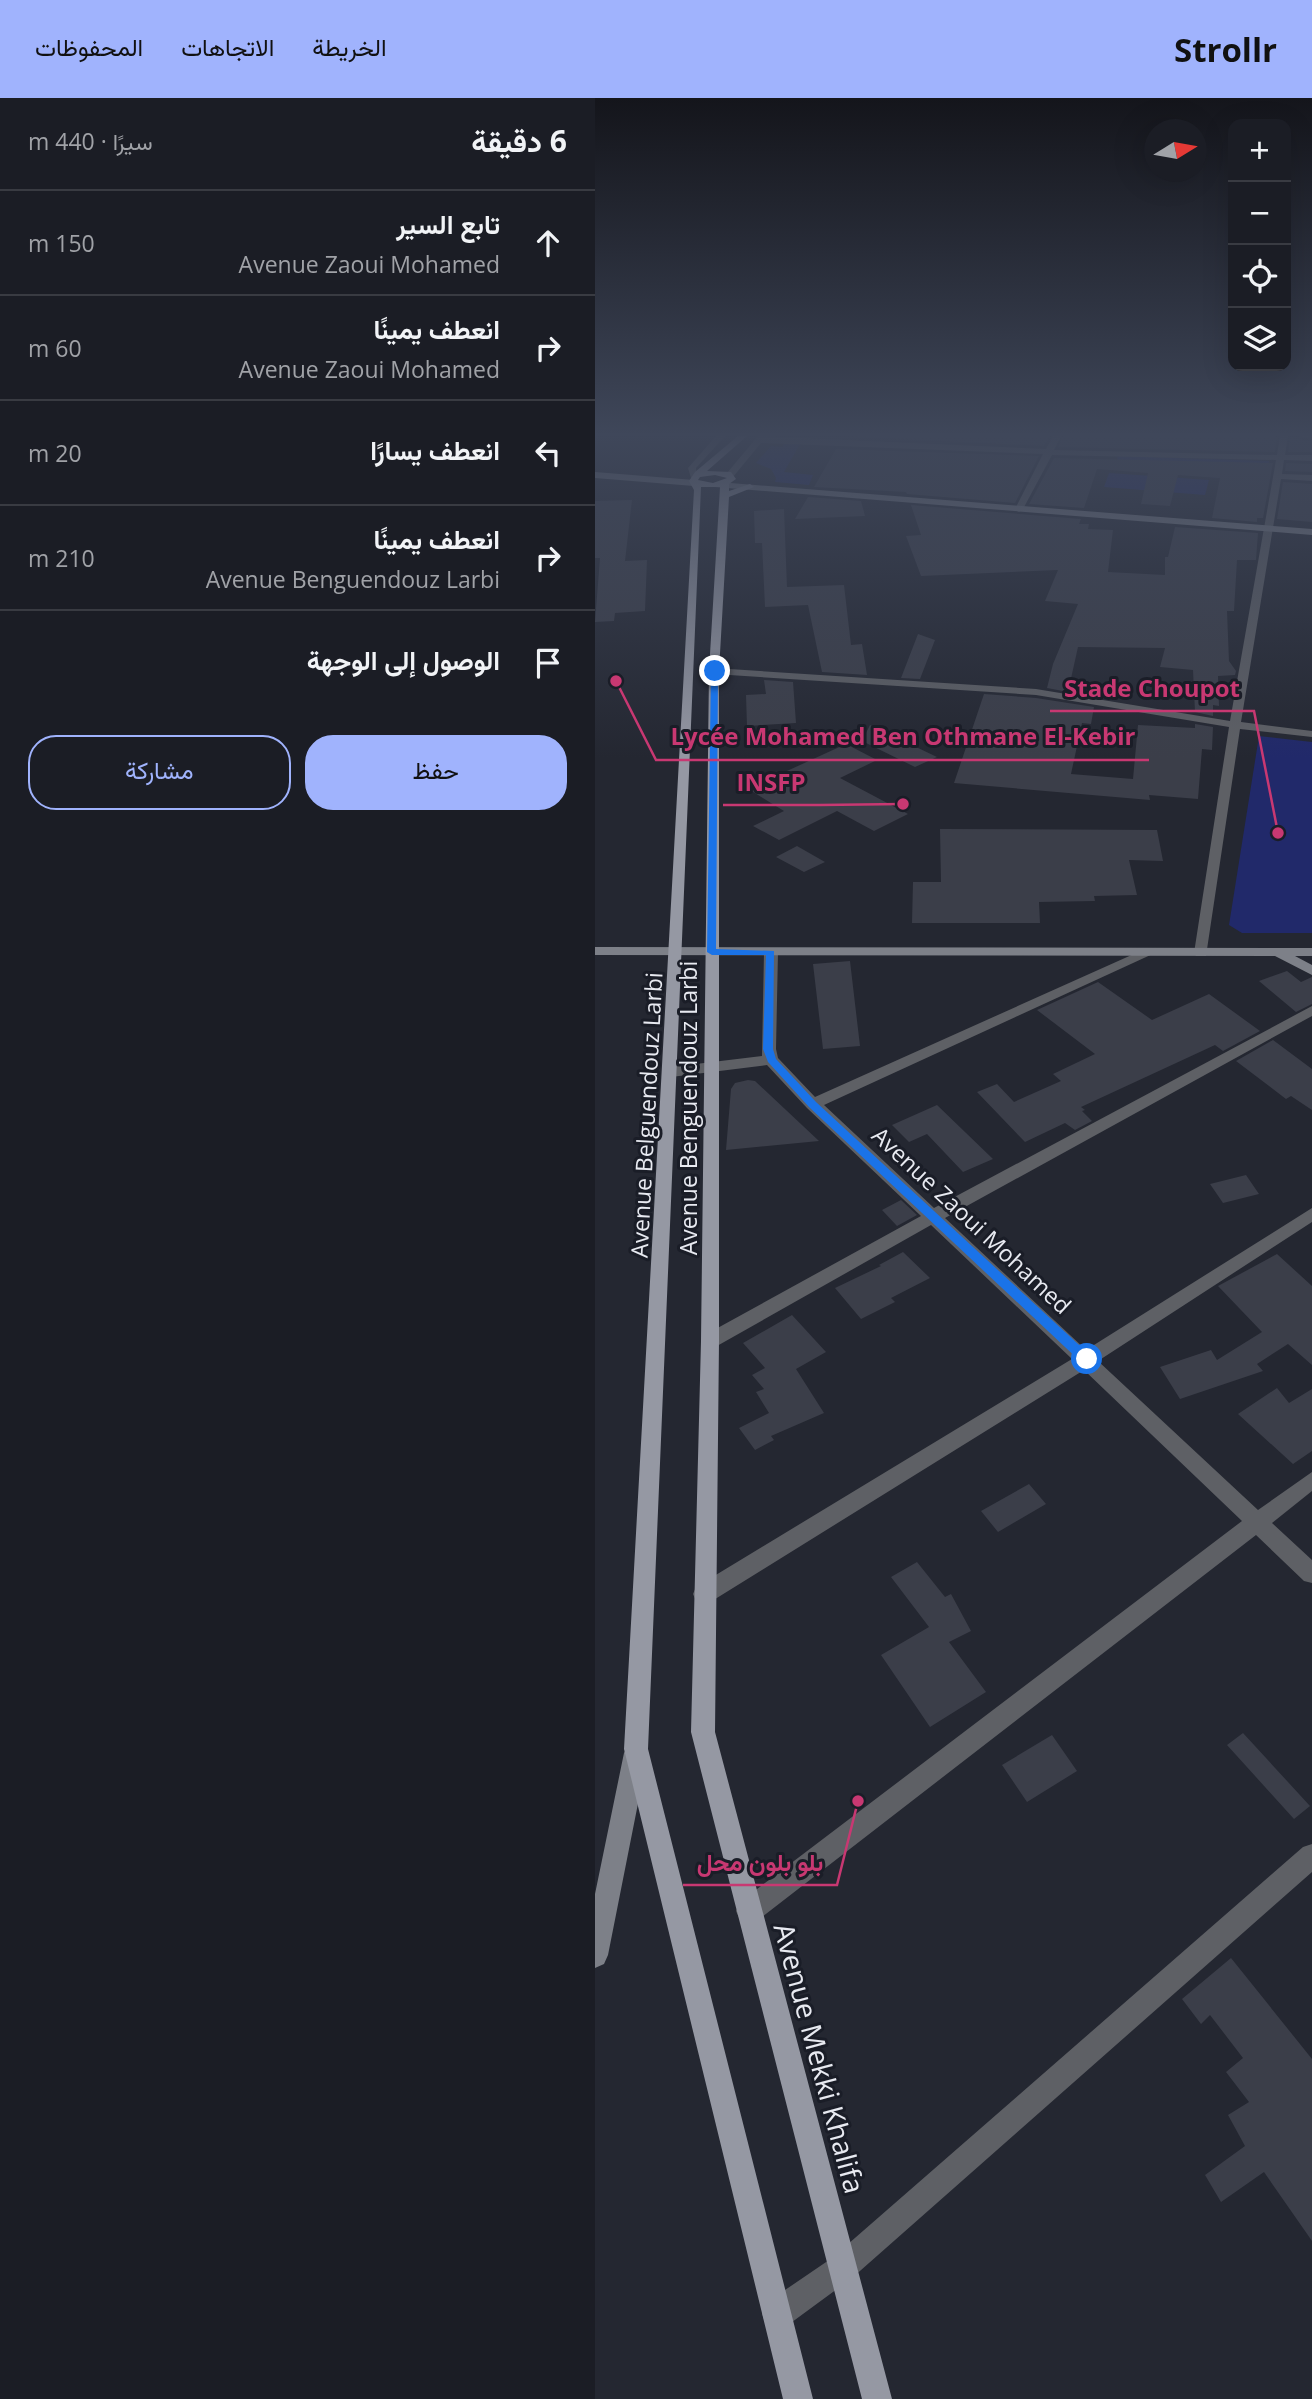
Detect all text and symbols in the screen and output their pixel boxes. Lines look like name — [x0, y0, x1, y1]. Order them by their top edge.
text: Strollr — [1174, 27, 1277, 72]
text: المحفوظات — [35, 30, 143, 63]
text: الاتجاهات — [181, 30, 274, 63]
text: الخريطة — [312, 30, 387, 63]
north arrow — [1144, 119, 1207, 182]
map controls — [1228, 119, 1291, 371]
button: + — [1228, 119, 1291, 182]
text: 6 دقيقة — [471, 120, 567, 161]
text: سيرًا · 440 m — [28, 125, 153, 157]
button: − — [1228, 182, 1291, 245]
text: تابع السير — [396, 206, 500, 242]
icon: ahead — [529, 224, 567, 262]
text: 150 m — [28, 227, 95, 259]
button: locate — [1228, 245, 1291, 308]
text: Avenue Zaoui Mohamed — [239, 248, 500, 280]
button: layers — [1228, 308, 1291, 371]
text: انعطف يمينًا — [373, 311, 500, 347]
icon: right — [529, 329, 567, 367]
text: 60 m — [28, 332, 82, 364]
text: Avenue Zaoui Mohamed — [239, 353, 500, 385]
text: انعطف يسارًا — [370, 432, 500, 468]
icon: left — [529, 434, 567, 472]
text: 20 m — [28, 437, 82, 469]
text: انعطف يمينًا — [373, 521, 500, 557]
icon: right — [529, 539, 567, 577]
text: 210 m — [28, 542, 95, 574]
text: Avenue Benguendouz Larbi — [206, 563, 500, 595]
text: الوصول إلى الوجهة — [307, 642, 500, 678]
icon: arrive — [529, 644, 567, 682]
route end — [699, 655, 730, 686]
callout: Stade Choupot — [1050, 666, 1254, 711]
text: Stade Choupot — [1064, 671, 1240, 704]
callout: Lycée Mohamed Ben Othmane El-Kebir — [656, 715, 1149, 760]
text: Lycée Mohamed Ben Othmane El-Kebir — [671, 719, 1136, 752]
button: مشاركة — [28, 735, 291, 810]
button: حفظ — [305, 735, 567, 810]
callout: INSFP — [723, 760, 820, 805]
text: INSFP — [737, 765, 805, 798]
street label: Avenue Benguendouz Larbi — [672, 961, 704, 1255]
street label: Avenue Belguendouz Larbi — [623, 971, 669, 1259]
street label: Avenue Zaoui Mohamed — [865, 1119, 1079, 1321]
route start — [1071, 1343, 1102, 1374]
callout: بلو بلون محل — [683, 1840, 837, 1885]
text: بلو بلون محل — [697, 1845, 823, 1878]
street label: Avenue Mekki Khalifa — [766, 1919, 874, 2197]

